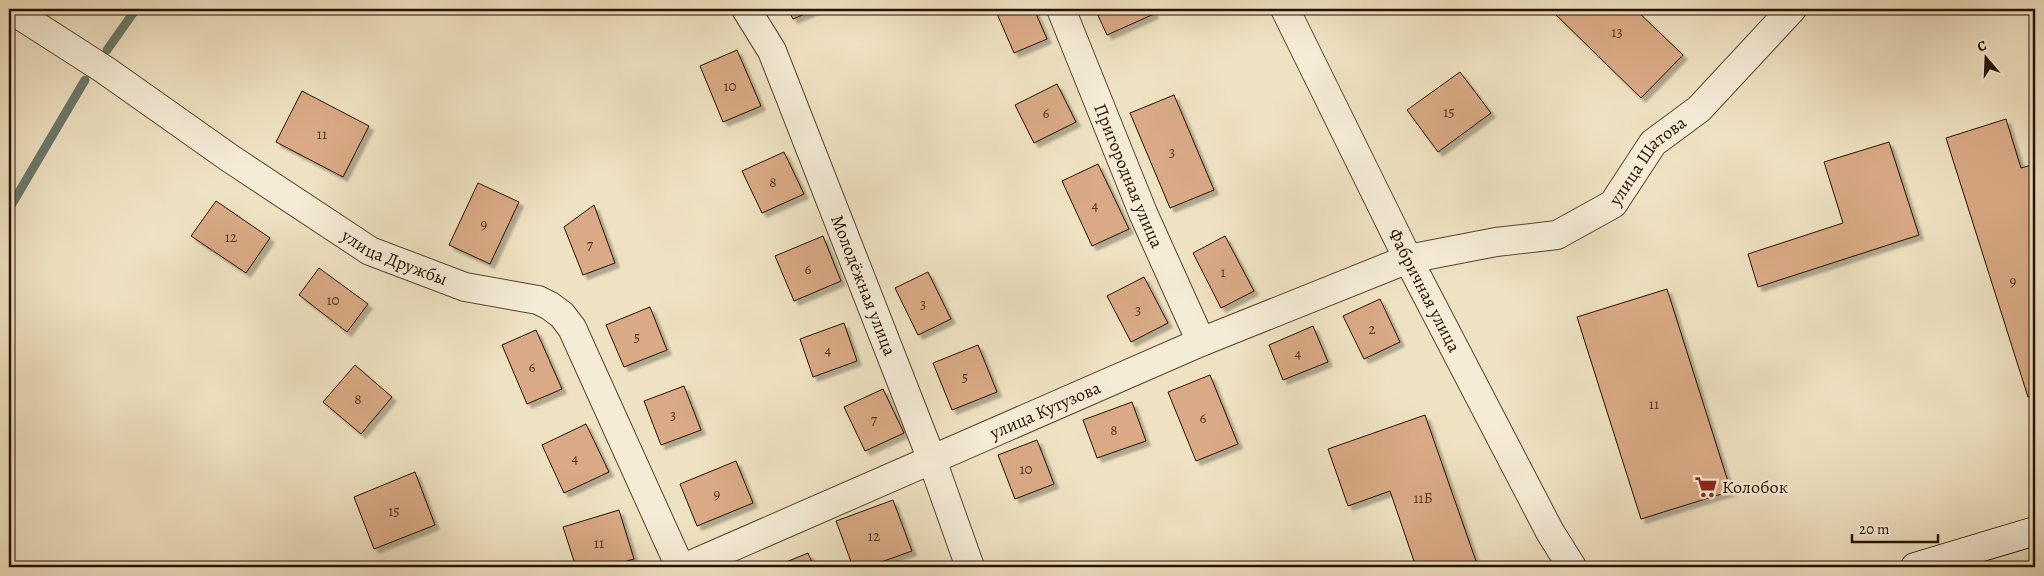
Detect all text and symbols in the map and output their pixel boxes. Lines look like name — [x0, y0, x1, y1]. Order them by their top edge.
house number: 13 — [1611, 22, 1623, 42]
north arrow — [1962, 32, 2012, 82]
text: С — [1975, 36, 1989, 57]
house number: 10 — [723, 76, 737, 96]
street label: Пригородная улица — [1088, 100, 1169, 252]
house number: 15 — [1443, 102, 1455, 122]
house number: 6 — [1043, 103, 1050, 123]
street label: улица Шатова — [1603, 110, 1692, 211]
house number: 11 — [317, 124, 327, 144]
house number: 3 — [1169, 142, 1175, 162]
house number: 8 — [769, 172, 777, 192]
house number: 4 — [1092, 195, 1099, 215]
street label: Молодёжная улица — [825, 211, 902, 360]
house number: 9 — [481, 214, 488, 234]
street label: улица Дружбы — [336, 223, 451, 291]
street label: Фабричная улица — [1383, 224, 1467, 357]
house number: 12 — [225, 227, 237, 247]
house number: 7 — [587, 235, 594, 255]
house number: 6 — [805, 259, 812, 279]
house number: 1 — [1220, 262, 1226, 282]
house number: 9 — [2010, 271, 2017, 291]
house number: 10 — [326, 290, 340, 310]
house number: 3 — [920, 294, 926, 314]
house number: 3 — [1135, 300, 1141, 320]
house number: 2 — [1368, 319, 1376, 339]
house number: 5 — [634, 327, 640, 347]
house number: 4 — [825, 340, 832, 360]
house number: 4 — [1295, 343, 1302, 363]
house number: 6 — [529, 357, 536, 377]
house number: 5 — [962, 367, 968, 387]
street label: улица Кутузова — [985, 375, 1105, 445]
house number: 8 — [354, 389, 362, 409]
house number: 11 — [1649, 394, 1659, 414]
house number: 3 — [670, 405, 676, 425]
house number: 6 — [1200, 408, 1207, 428]
house number: 7 — [871, 410, 878, 430]
house number: 8 — [1110, 420, 1118, 440]
house number: 4 — [572, 448, 579, 468]
house number: 10 — [1019, 459, 1033, 479]
supermarket icon: Колобок — [1693, 474, 1719, 500]
place label: Колобок — [1722, 475, 1788, 499]
house number: 9 — [714, 484, 721, 504]
house number: 11Б — [1413, 488, 1433, 508]
house number: 15 — [388, 501, 400, 521]
scale bar — [1852, 511, 1938, 543]
text: 20 m — [1859, 519, 1890, 539]
house number: 12 — [868, 526, 880, 546]
house number: 11 — [594, 533, 604, 553]

